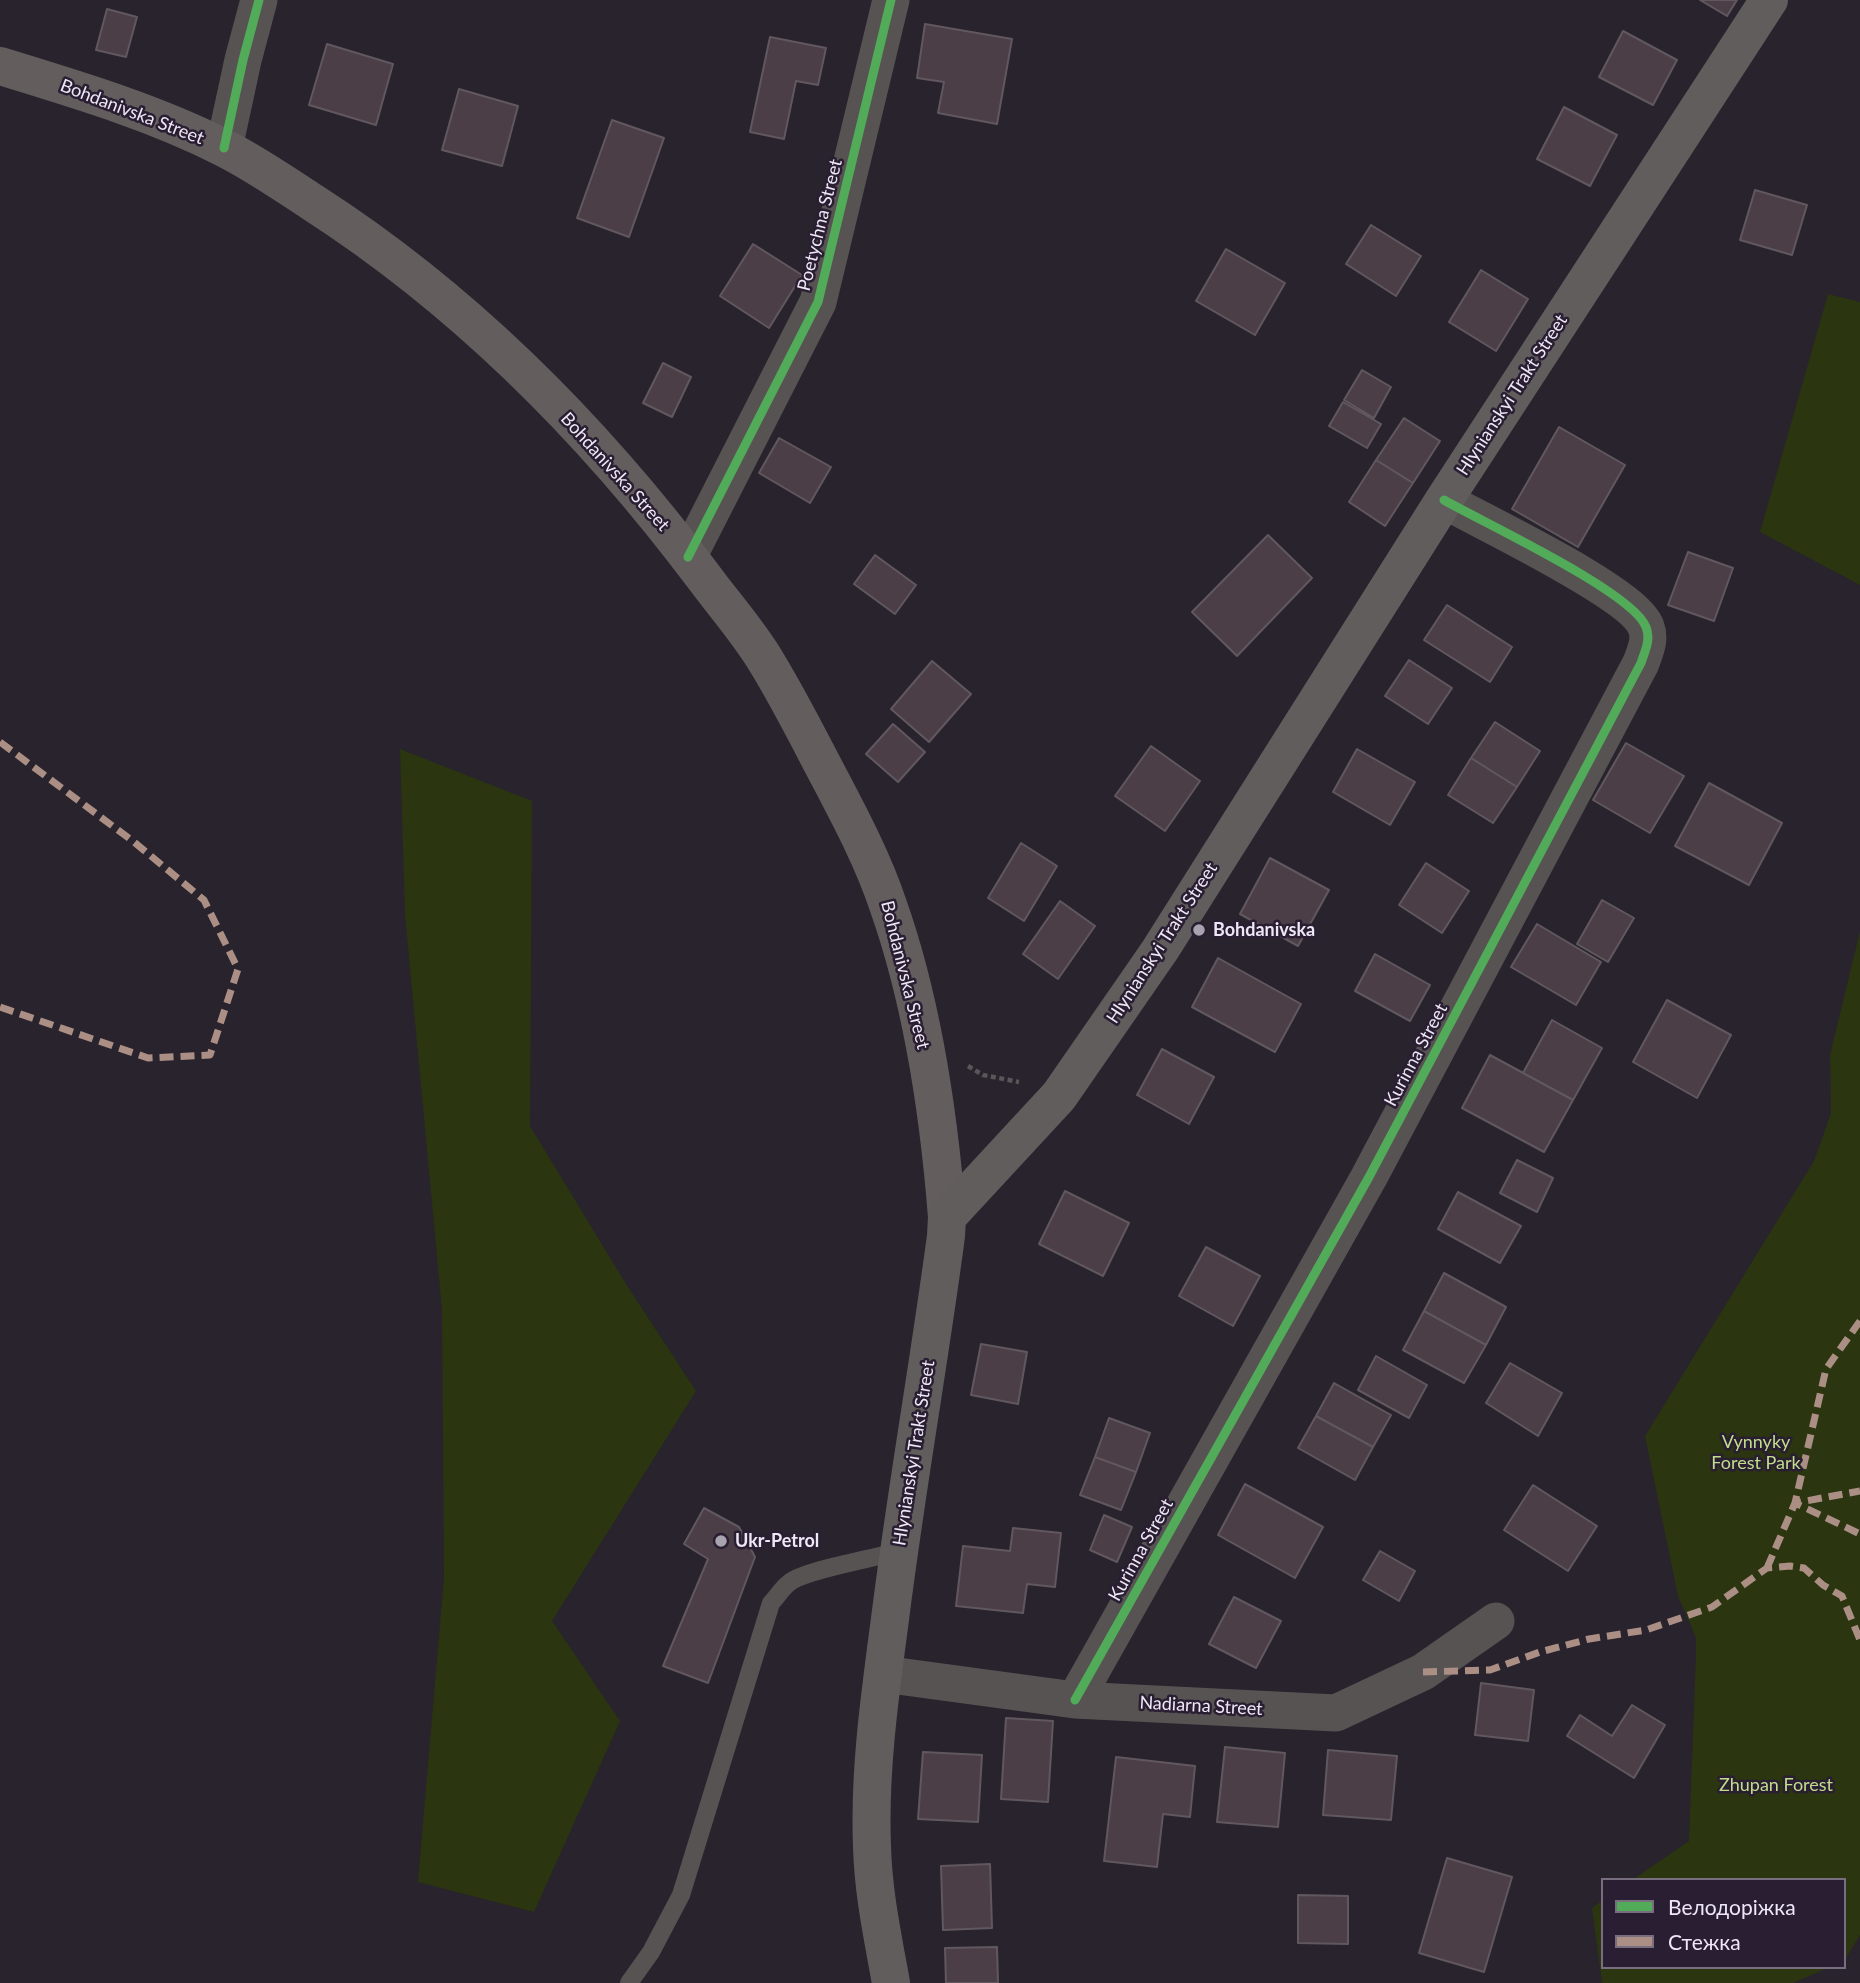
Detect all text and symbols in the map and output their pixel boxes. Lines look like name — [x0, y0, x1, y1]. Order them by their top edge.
street label: Bohdanivska Street — [57, 75, 207, 149]
street label: Poetychna Street — [793, 157, 847, 293]
street label: Hlynianskyi Trakt Street — [1452, 311, 1572, 479]
street label: Bohdanivska Street — [556, 408, 674, 536]
street label: Hlynianskyi Trakt Street — [1102, 859, 1222, 1027]
street label: Bohdanivska Street — [876, 899, 934, 1051]
place label: Bohdanivska — [1213, 919, 1315, 941]
marker: Bohdanivska — [1191, 922, 1207, 938]
street label: Kurinna Street — [1380, 1000, 1452, 1110]
street label: Hlynianskyi Trakt Street — [889, 1359, 939, 1547]
park label: Vynnyky Forest Park — [1711, 1431, 1801, 1474]
street label: Kurinna Street — [1104, 1495, 1178, 1605]
place label: Ukr-Petrol — [735, 1530, 819, 1552]
marker: Ukr-Petrol — [713, 1533, 729, 1549]
street label: Nadiarna Street — [1139, 1692, 1263, 1720]
park label: Zhupan Forest — [1719, 1774, 1833, 1796]
legend — [1601, 1878, 1846, 1969]
text: Велодоріжка — [1668, 1894, 1796, 1919]
text: Стежка — [1668, 1929, 1741, 1954]

